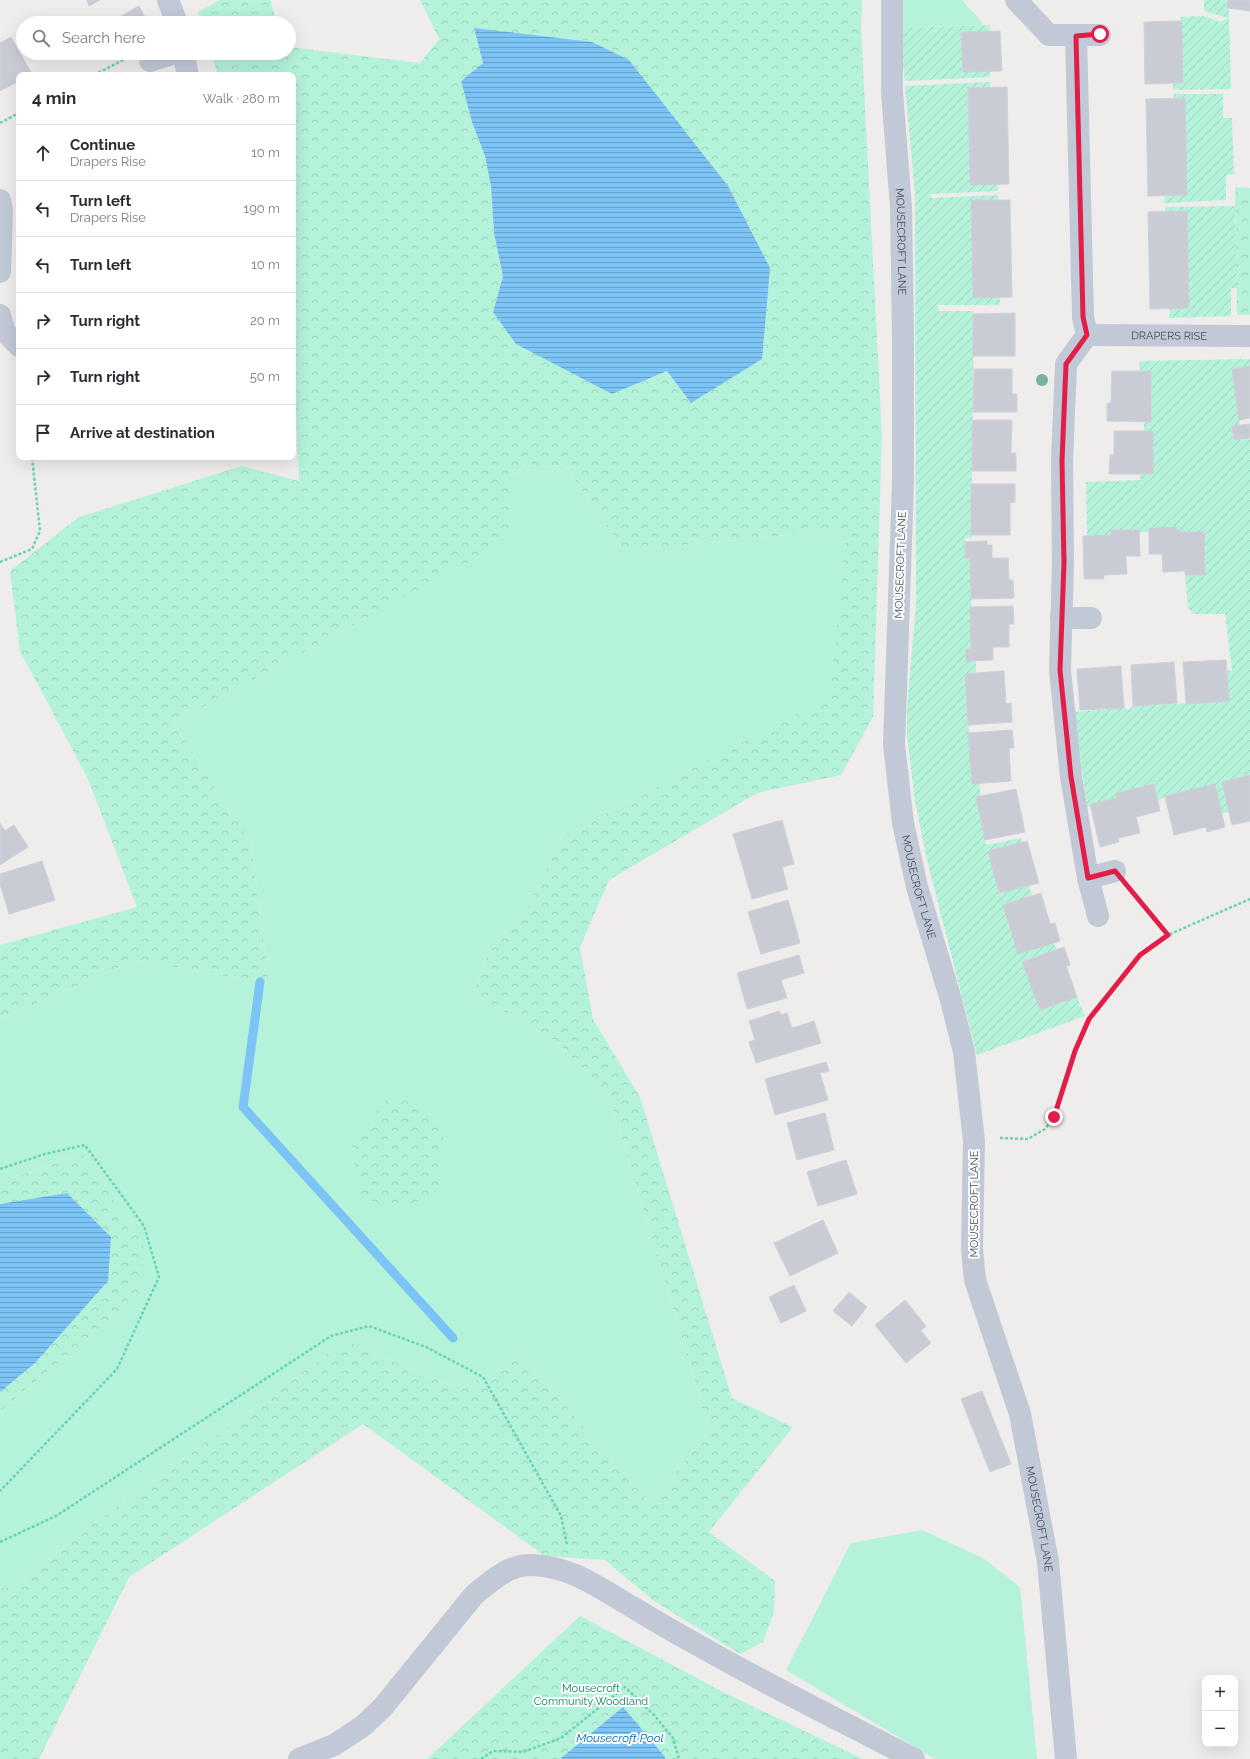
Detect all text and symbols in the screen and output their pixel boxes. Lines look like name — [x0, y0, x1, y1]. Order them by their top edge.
search box — [16, 16, 296, 60]
route start — [1091, 25, 1109, 43]
icon: search — [30, 27, 52, 49]
text: Search here — [62, 29, 145, 47]
text: 4 min — [32, 88, 76, 108]
text: Walk · 280 m — [203, 91, 280, 106]
text: Continue — [70, 136, 135, 154]
icon: ahead — [32, 142, 54, 164]
text: 10 m — [251, 145, 280, 160]
text: Drapers Rise — [70, 154, 146, 169]
street label: MOUSECROFT LANE — [893, 188, 908, 296]
text: Turn left — [70, 192, 131, 210]
icon: left — [32, 198, 54, 220]
text: 190 m — [244, 201, 280, 216]
text: Drapers Rise — [70, 210, 146, 225]
icon: left — [32, 254, 54, 276]
text: Turn left — [70, 256, 131, 274]
text: 10 m — [251, 257, 280, 272]
icon: right — [32, 310, 54, 332]
text: Turn right — [70, 312, 140, 330]
text: 20 m — [250, 313, 280, 328]
street label: DRAPERS RISE — [1131, 329, 1207, 343]
icon: right — [32, 366, 54, 388]
text: Turn right — [70, 368, 140, 386]
text: 50 m — [250, 369, 280, 384]
icon: arrive — [32, 422, 54, 444]
text: Arrive at destination — [70, 424, 215, 442]
street label: MOUSECROFT LANE — [892, 511, 909, 619]
street label: MOUSECROFT LANE — [899, 834, 938, 941]
route end — [1045, 1108, 1063, 1126]
street label: MOUSECROFT LANE — [968, 1150, 981, 1258]
street label: MOUSECROFT LANE — [1023, 1465, 1055, 1573]
map controls — [1202, 1675, 1238, 1747]
button: + — [1202, 1675, 1238, 1711]
park label: Mousecroft Community Woodland — [534, 1682, 648, 1708]
button: − — [1202, 1711, 1238, 1747]
water label: Mousecroft Pool — [576, 1731, 664, 1745]

